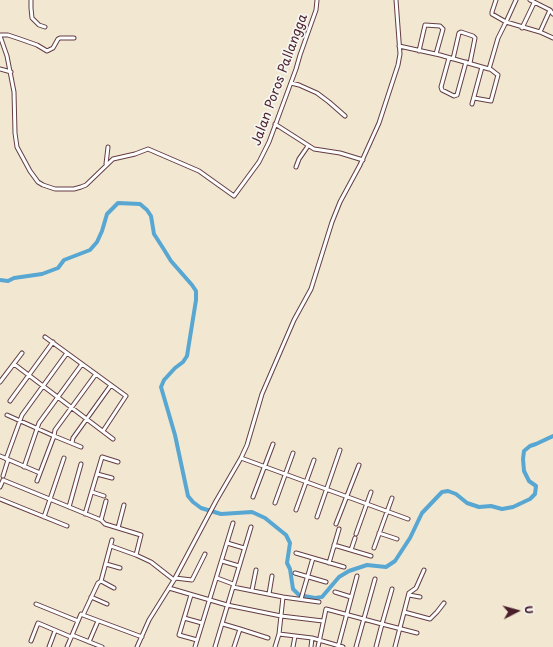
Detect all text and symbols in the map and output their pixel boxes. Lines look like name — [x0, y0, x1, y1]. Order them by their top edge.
street label: Jalan Poros Pallangga — [249, 12, 311, 148]
north arrow — [497, 591, 537, 631]
text: U — [521, 605, 538, 615]

